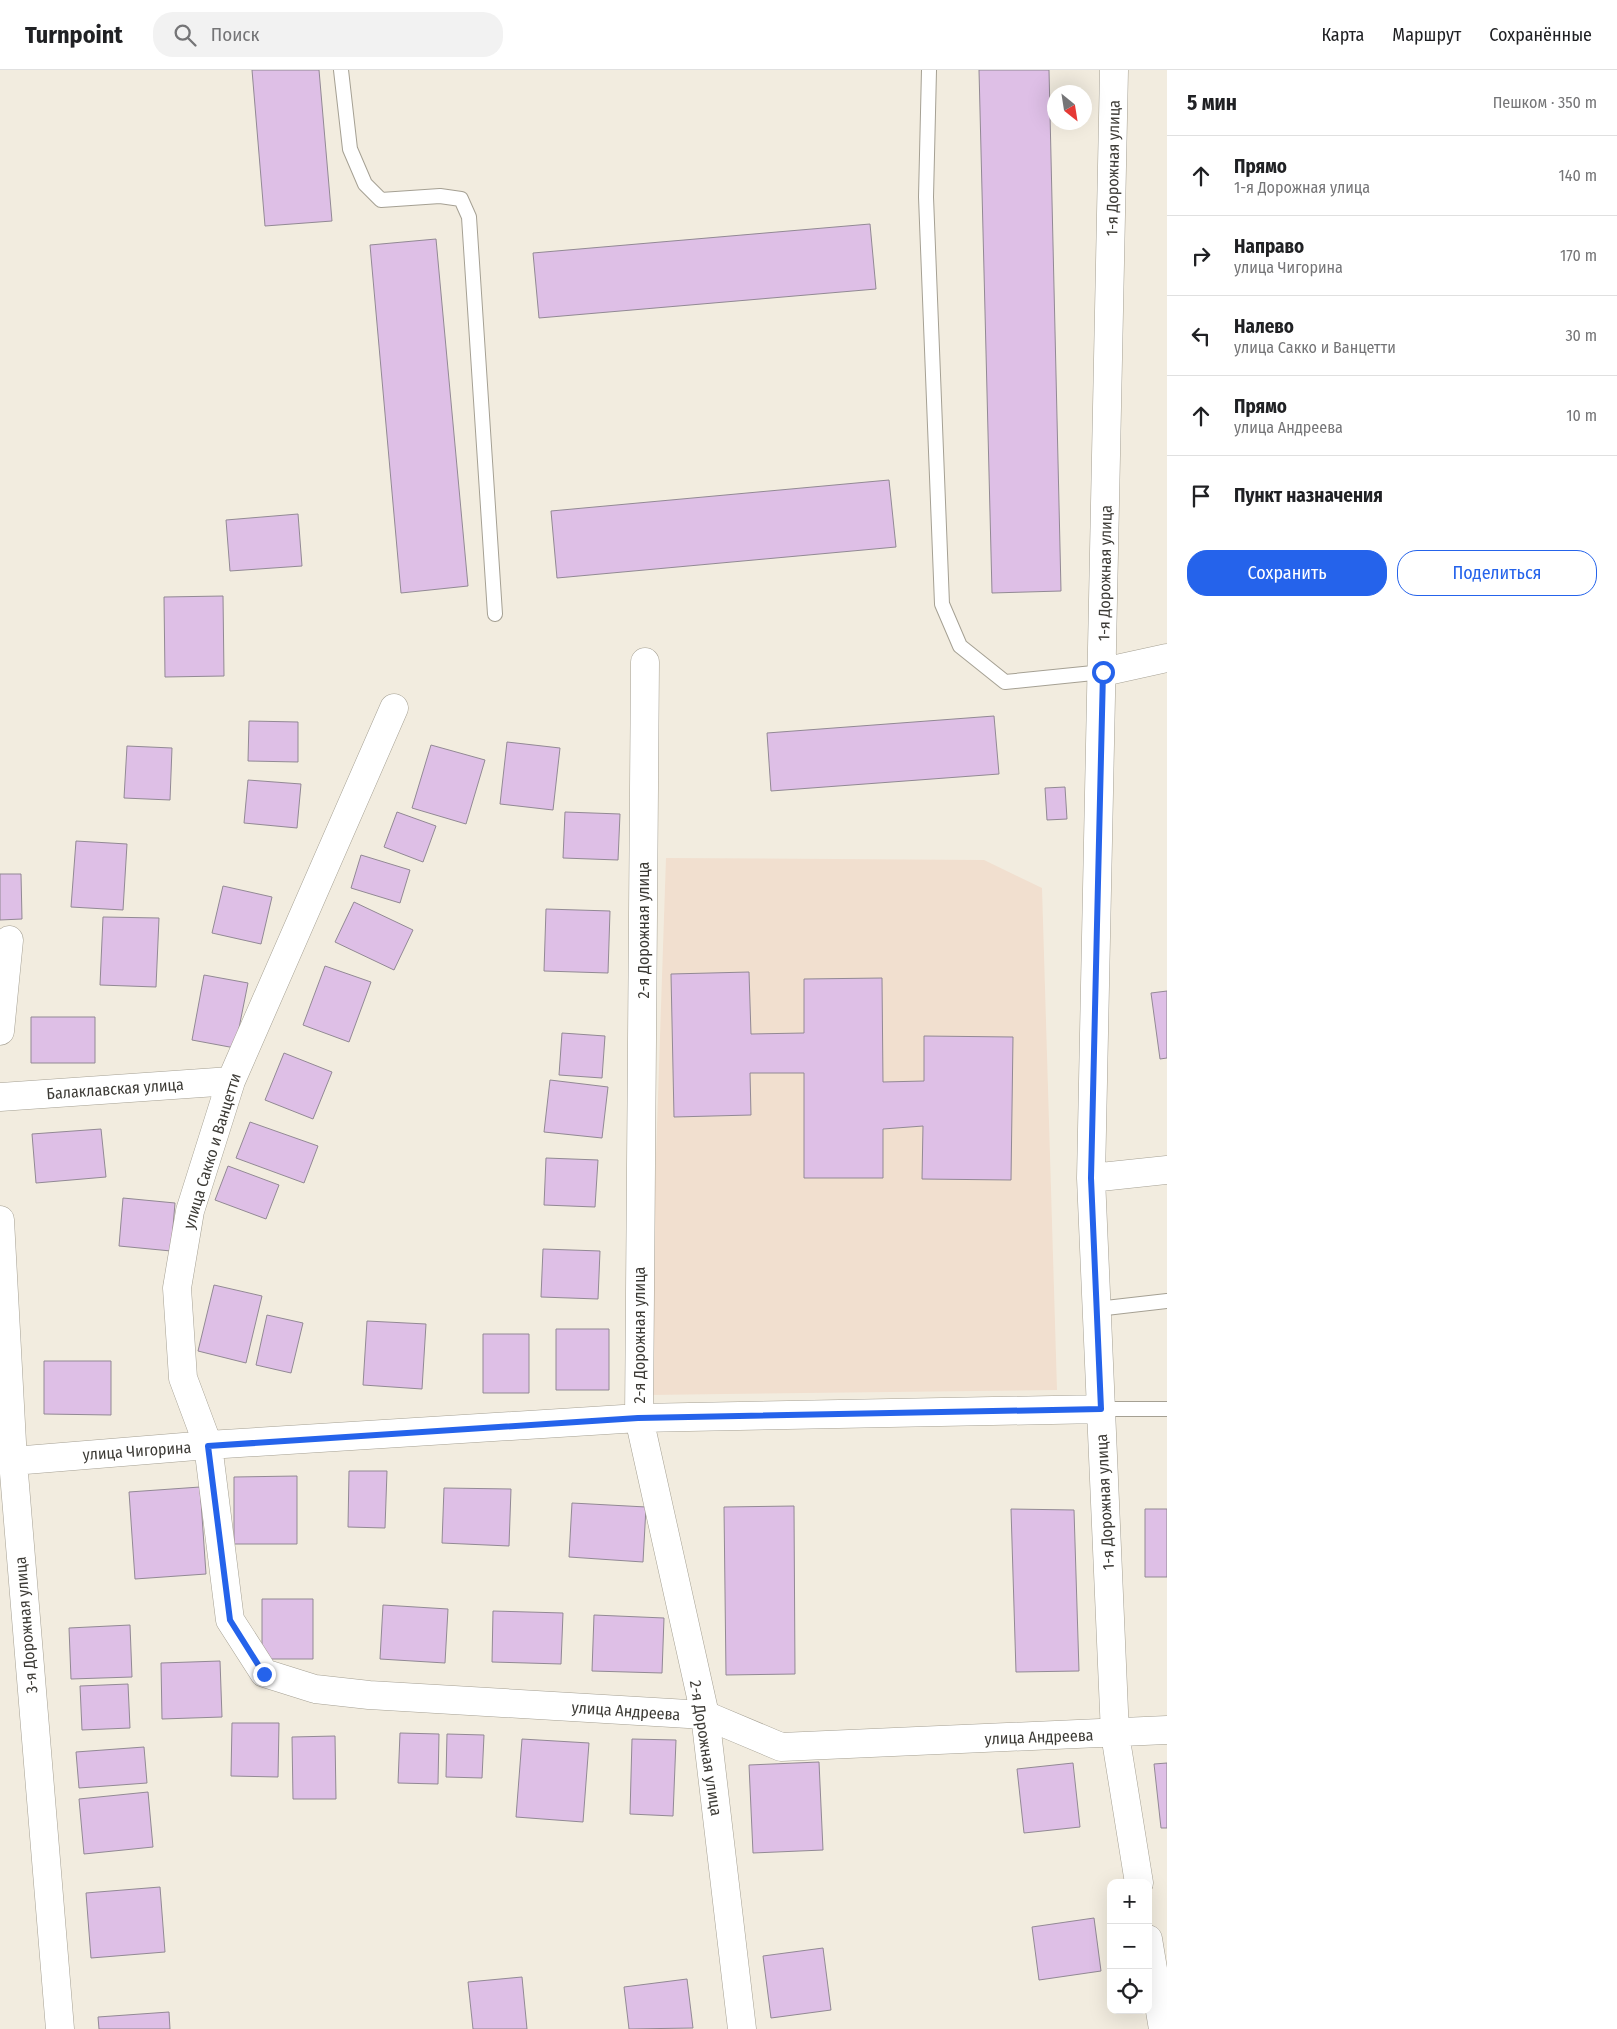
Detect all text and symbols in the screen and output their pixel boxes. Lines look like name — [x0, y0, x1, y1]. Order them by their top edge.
search box — [153, 12, 503, 57]
text: Turnpoint — [25, 21, 123, 49]
icon: search — [171, 21, 199, 49]
text: Поиск — [211, 23, 259, 46]
text: Карта — [1321, 24, 1364, 46]
text: Маршрут — [1392, 24, 1461, 46]
text: Сохранённые — [1489, 24, 1592, 46]
north arrow — [1047, 85, 1092, 130]
text: 5 мин — [1187, 90, 1237, 116]
text: Пешком · 350 m — [1493, 93, 1597, 112]
street label: 1-я Дорожная улица — [1102, 100, 1124, 236]
text: Прямо — [1234, 155, 1287, 178]
icon: ahead — [1187, 162, 1215, 190]
text: 140 m — [1559, 166, 1597, 185]
text: 1-я Дорожная улица — [1234, 178, 1370, 197]
text: Направо — [1234, 235, 1304, 258]
icon: right — [1187, 242, 1215, 270]
text: 170 m — [1560, 246, 1597, 265]
text: улица Чигорина — [1234, 258, 1343, 277]
text: Налево — [1234, 315, 1294, 338]
icon: left — [1187, 322, 1215, 350]
text: 30 m — [1565, 326, 1597, 345]
text: улица Сакко и Ванцетти — [1234, 338, 1396, 357]
text: Прямо — [1234, 395, 1287, 418]
icon: ahead — [1187, 402, 1215, 430]
text: 10 m — [1566, 406, 1597, 425]
text: улица Андреева — [1234, 418, 1343, 437]
icon: arrive — [1187, 482, 1215, 510]
text: Пункт назначения — [1234, 484, 1383, 507]
street label: 1-я Дорожная улица — [1094, 505, 1116, 641]
button: Сохранить — [1187, 550, 1387, 596]
button: Поделиться — [1397, 550, 1597, 596]
route start — [1092, 661, 1115, 684]
street label: 2-я Дорожная улица — [634, 861, 653, 998]
street label: улица Сакко и Ванцетти — [179, 1071, 245, 1231]
street label: Балаклавская улица — [46, 1075, 184, 1103]
street label: 2-я Дорожная улица — [630, 1266, 649, 1403]
street label: 1-я Дорожная улица — [1092, 1433, 1118, 1570]
street label: улица Чигорина — [82, 1438, 192, 1464]
street label: 3-я Дорожная улица — [11, 1556, 41, 1694]
route end — [253, 1663, 276, 1686]
street label: 2-я Дорожная улица — [686, 1679, 726, 1817]
street label: улица Андреева — [571, 1698, 681, 1724]
street label: улица Андреева — [984, 1726, 1094, 1748]
map controls — [1107, 1879, 1152, 2014]
button: + — [1107, 1879, 1152, 1924]
button: − — [1107, 1924, 1152, 1969]
button: locate — [1107, 1969, 1152, 2014]

